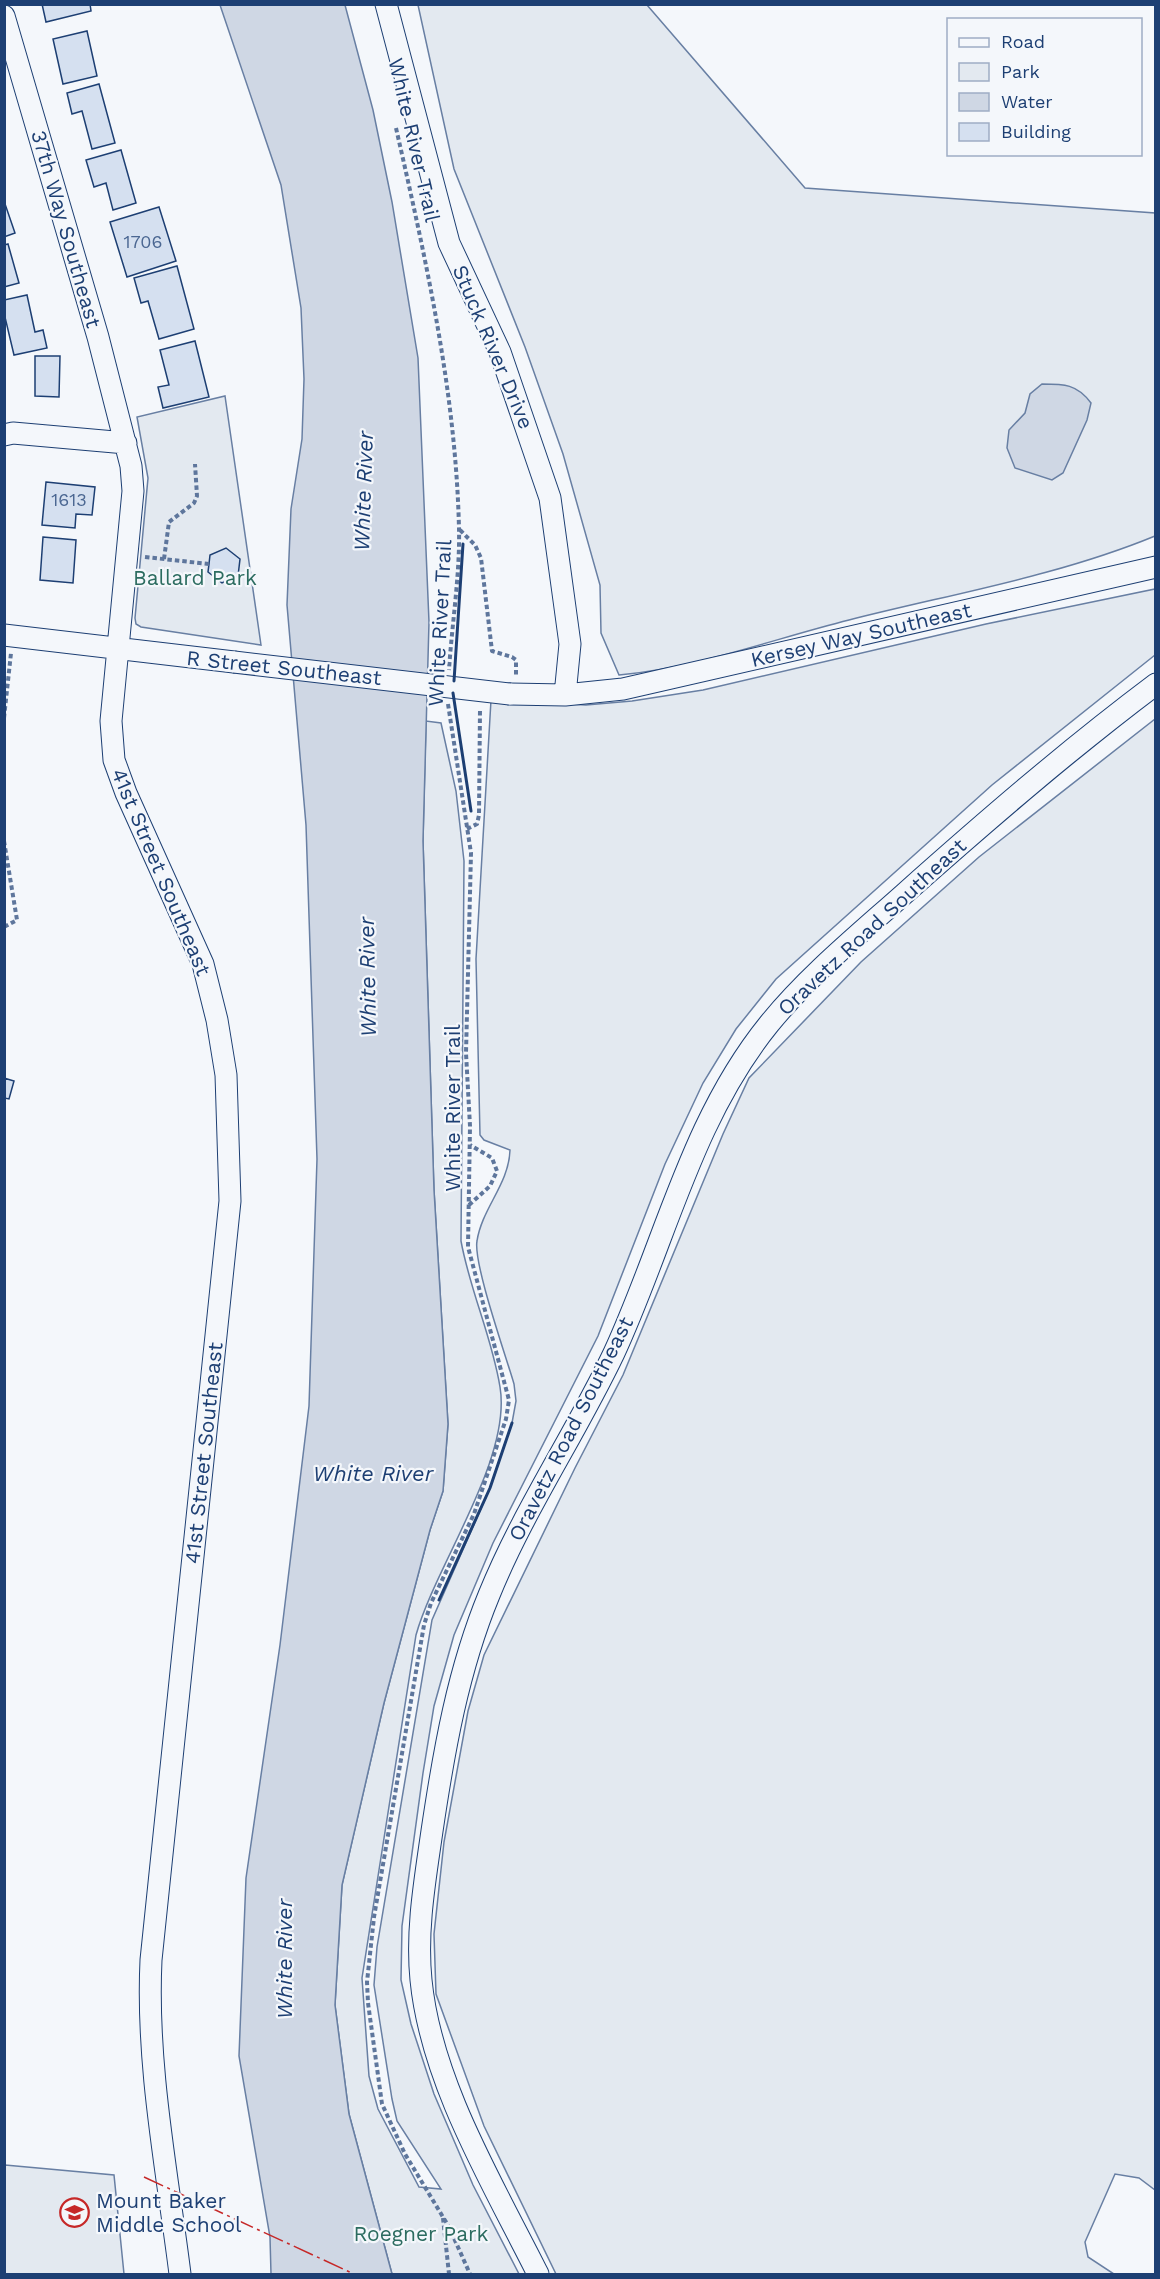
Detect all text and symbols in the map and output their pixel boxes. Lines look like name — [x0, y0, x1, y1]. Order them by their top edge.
legend — [947, 18, 1142, 156]
text: Road — [1001, 31, 1045, 52]
street label: White River Trail — [383, 56, 446, 225]
text: Park — [1001, 61, 1040, 82]
text: Water — [1001, 91, 1053, 112]
text: Building — [1001, 121, 1071, 142]
street label: 37th Way Southeast — [26, 127, 107, 331]
house number: 1706 — [124, 231, 162, 252]
street label: Stuck River Drive — [448, 261, 539, 432]
water label: White River — [349, 429, 378, 552]
house number: 1613 — [51, 489, 87, 510]
street label: White River Trail — [423, 538, 456, 707]
park label: Ballard Park — [133, 565, 257, 590]
street label: Kersey Way Southeast — [748, 597, 974, 672]
street label: R Street Southeast — [185, 645, 383, 690]
street label: 41st Street Southeast — [106, 764, 217, 979]
street label: Oravetz Road Southeast — [772, 833, 971, 1020]
water label: White River — [354, 915, 381, 1037]
street label: White River Trail — [440, 1024, 465, 1192]
street label: Oravetz Road Southeast — [503, 1312, 638, 1545]
street label: 41st Street Southeast — [179, 1341, 228, 1565]
water label: White River — [313, 1461, 435, 1486]
water label: White River — [272, 1897, 297, 2019]
place label: Mount Baker Middle School — [96, 2188, 242, 2237]
school or university icon: Mount Baker Middle School — [59, 2197, 91, 2229]
park label: Roegner Park — [353, 2221, 489, 2246]

